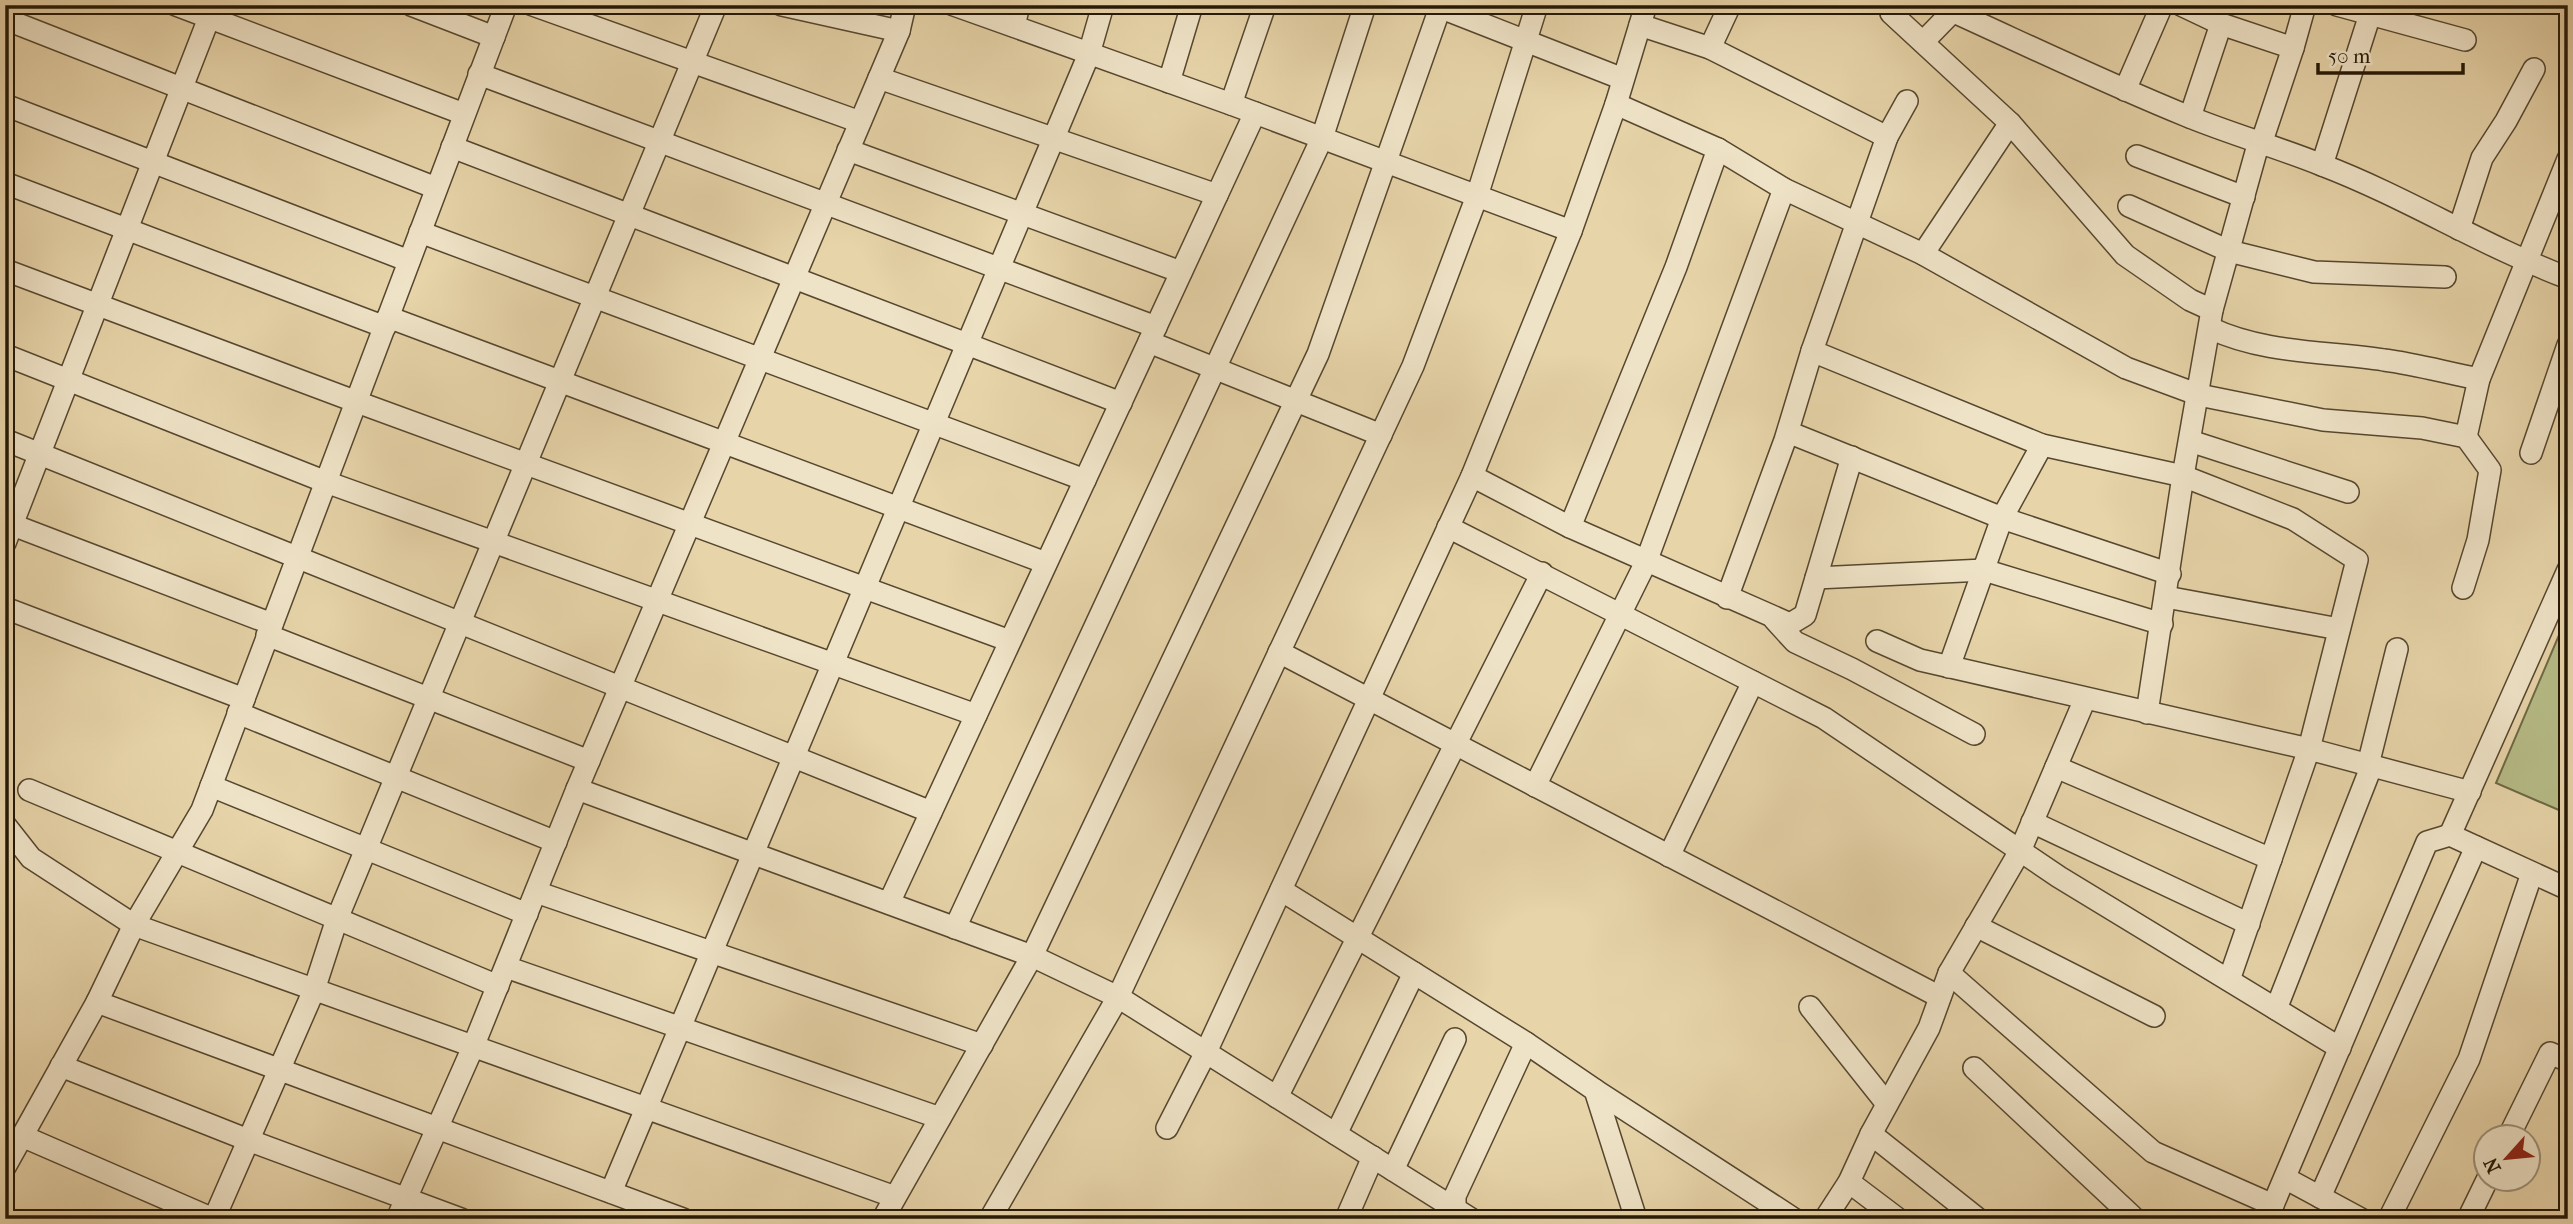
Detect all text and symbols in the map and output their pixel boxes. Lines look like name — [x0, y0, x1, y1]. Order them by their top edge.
scale bar — [2318, 32, 2463, 76]
text: 50 m — [2328, 44, 2371, 68]
north arrow — [2472, 1122, 2542, 1192]
text: N — [2479, 1153, 2506, 1177]

